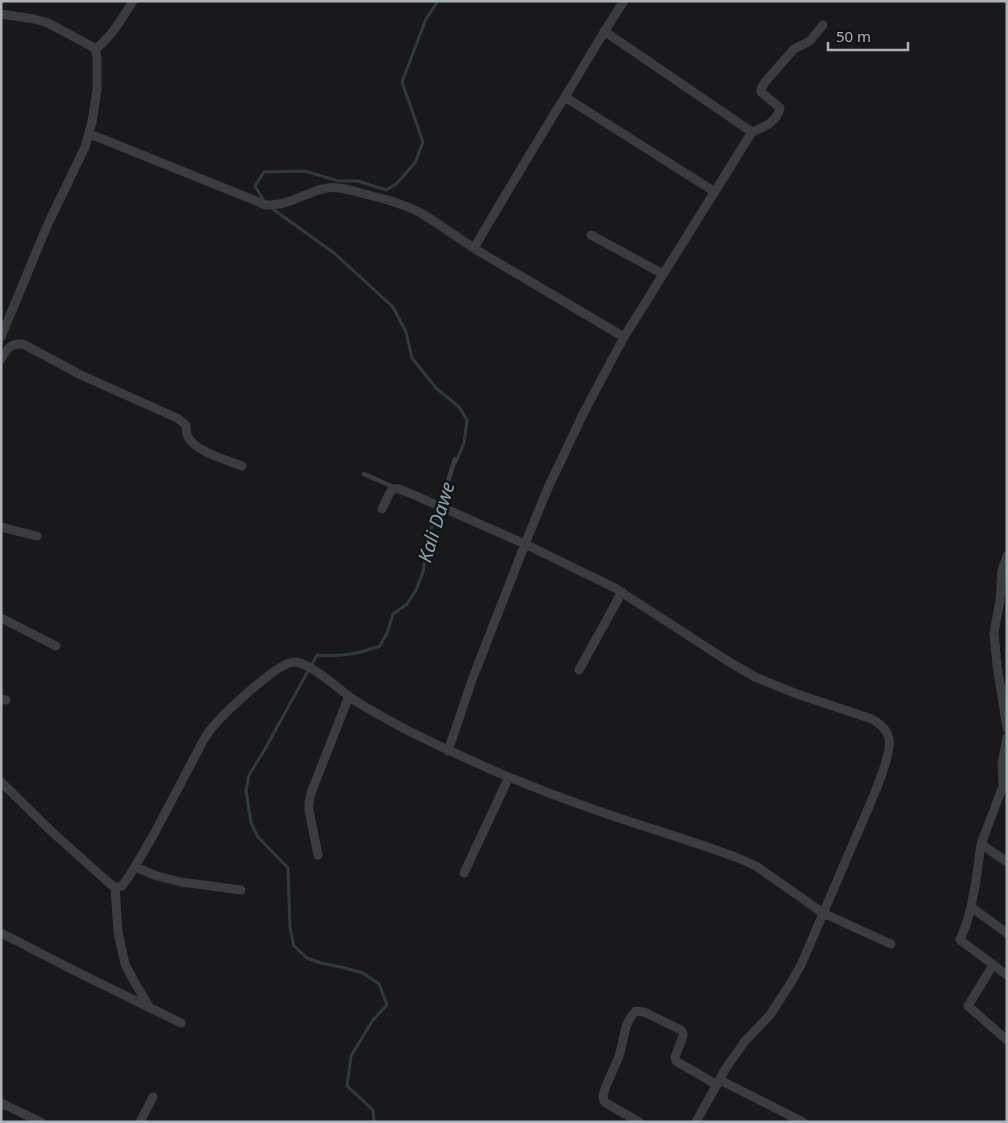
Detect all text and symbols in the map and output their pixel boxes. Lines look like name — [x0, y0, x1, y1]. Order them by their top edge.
scale bar — [828, 20, 908, 52]
text: 50 m — [836, 26, 871, 46]
water label: Kali Dawe — [411, 479, 461, 565]

